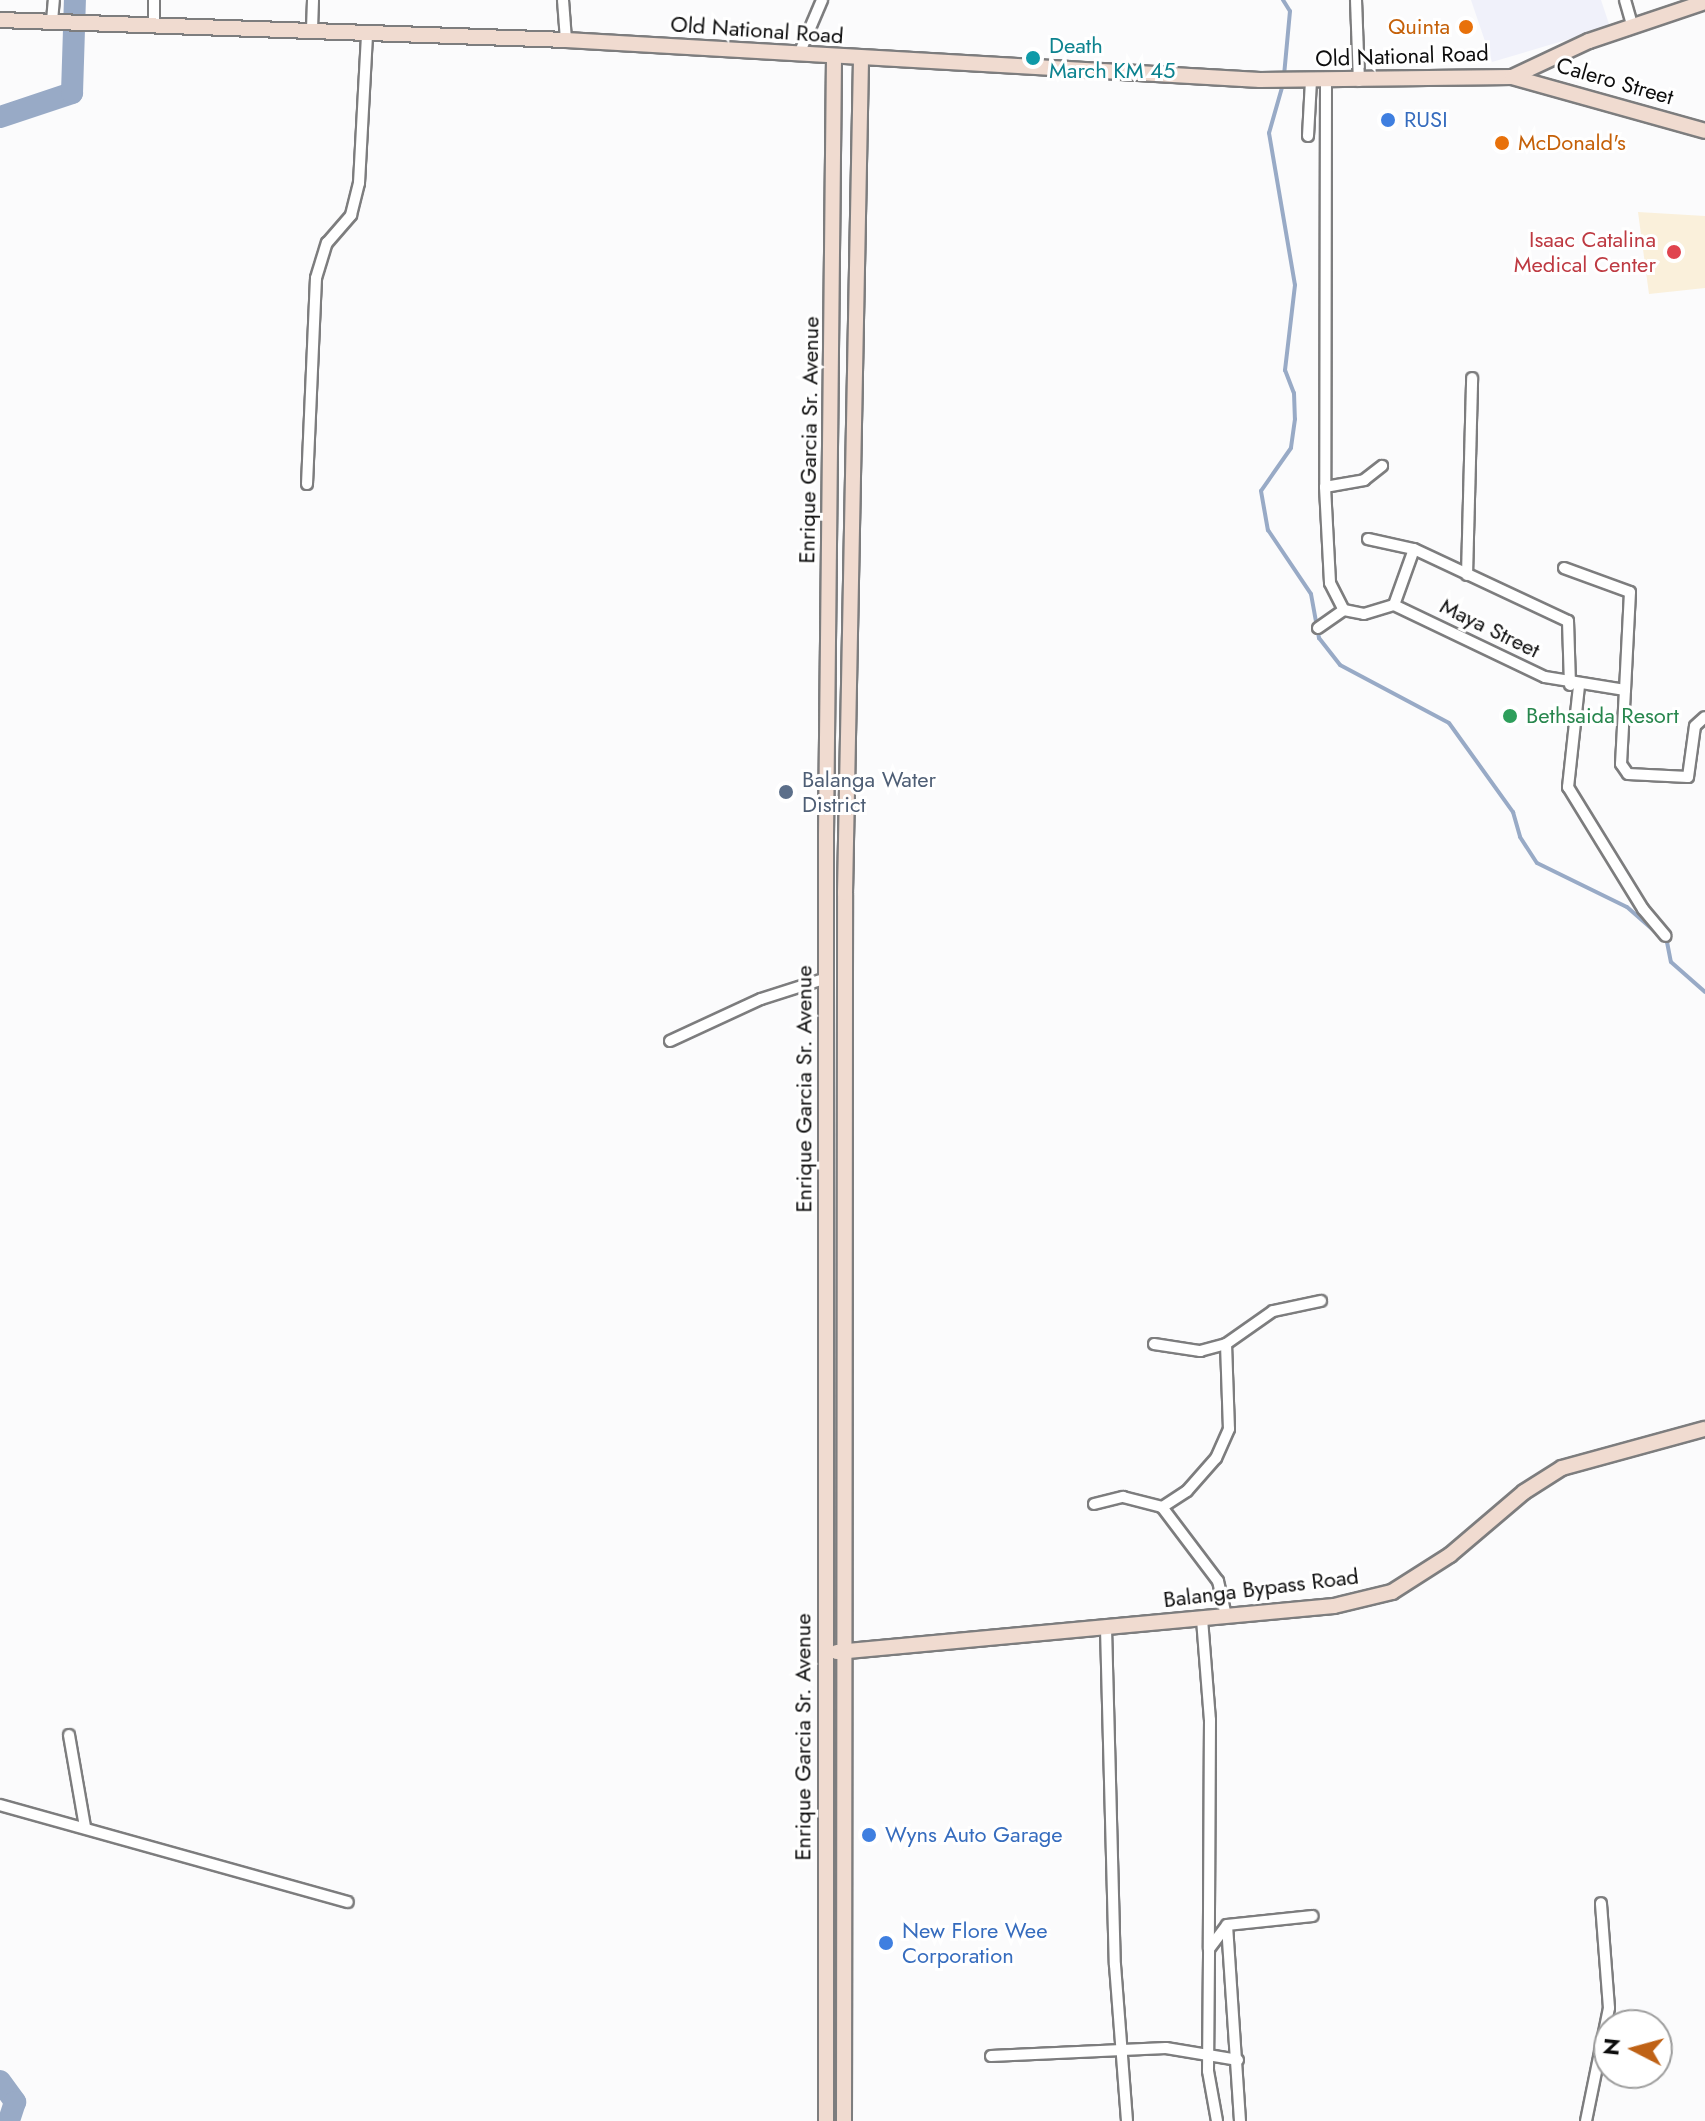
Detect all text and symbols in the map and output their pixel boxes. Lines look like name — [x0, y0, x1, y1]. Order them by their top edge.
street label: Old National Road — [670, 11, 844, 49]
place label: Quinta — [1388, 14, 1450, 40]
marker: Quinta — [1457, 18, 1475, 36]
place label: Death March KM 45 — [1049, 32, 1175, 84]
street label: Old National Road — [1315, 40, 1489, 72]
marker: Death March KM 45 — [1024, 49, 1042, 67]
street label: Calero Street — [1554, 52, 1676, 110]
place label: RUSI — [1404, 107, 1448, 133]
marker: RUSI — [1379, 111, 1397, 129]
place label: McDonald's — [1518, 130, 1626, 156]
marker: McDonald's — [1493, 134, 1511, 152]
place label: Isaac Catalina Medical Center — [1514, 226, 1656, 278]
marker: Isaac Catalina Medical Center — [1663, 241, 1685, 263]
street label: Enrique Garcia Sr. Avenue — [794, 316, 824, 564]
street label: Maya Street — [1436, 593, 1544, 663]
place label: Bethsaida Resort — [1526, 703, 1679, 729]
marker: Bethsaida Resort — [1501, 707, 1519, 725]
place label: Balanga Water District — [802, 766, 936, 818]
marker: Balanga Water District — [777, 783, 795, 801]
street label: Enrique Garcia Sr. Avenue — [791, 965, 817, 1213]
street label: Balanga Bypass Road — [1162, 1563, 1360, 1613]
street label: Enrique Garcia Sr. Avenue — [790, 1613, 816, 1861]
place label: Wyns Auto Garage — [885, 1822, 1063, 1848]
marker: Wyns Auto Garage — [860, 1826, 878, 1844]
place label: New Flore Wee Corporation — [902, 1917, 1048, 1968]
marker: New Flore Wee Corporation — [877, 1934, 895, 1952]
north arrow — [1593, 2009, 1673, 2089]
text: N — [1594, 2036, 1628, 2057]

